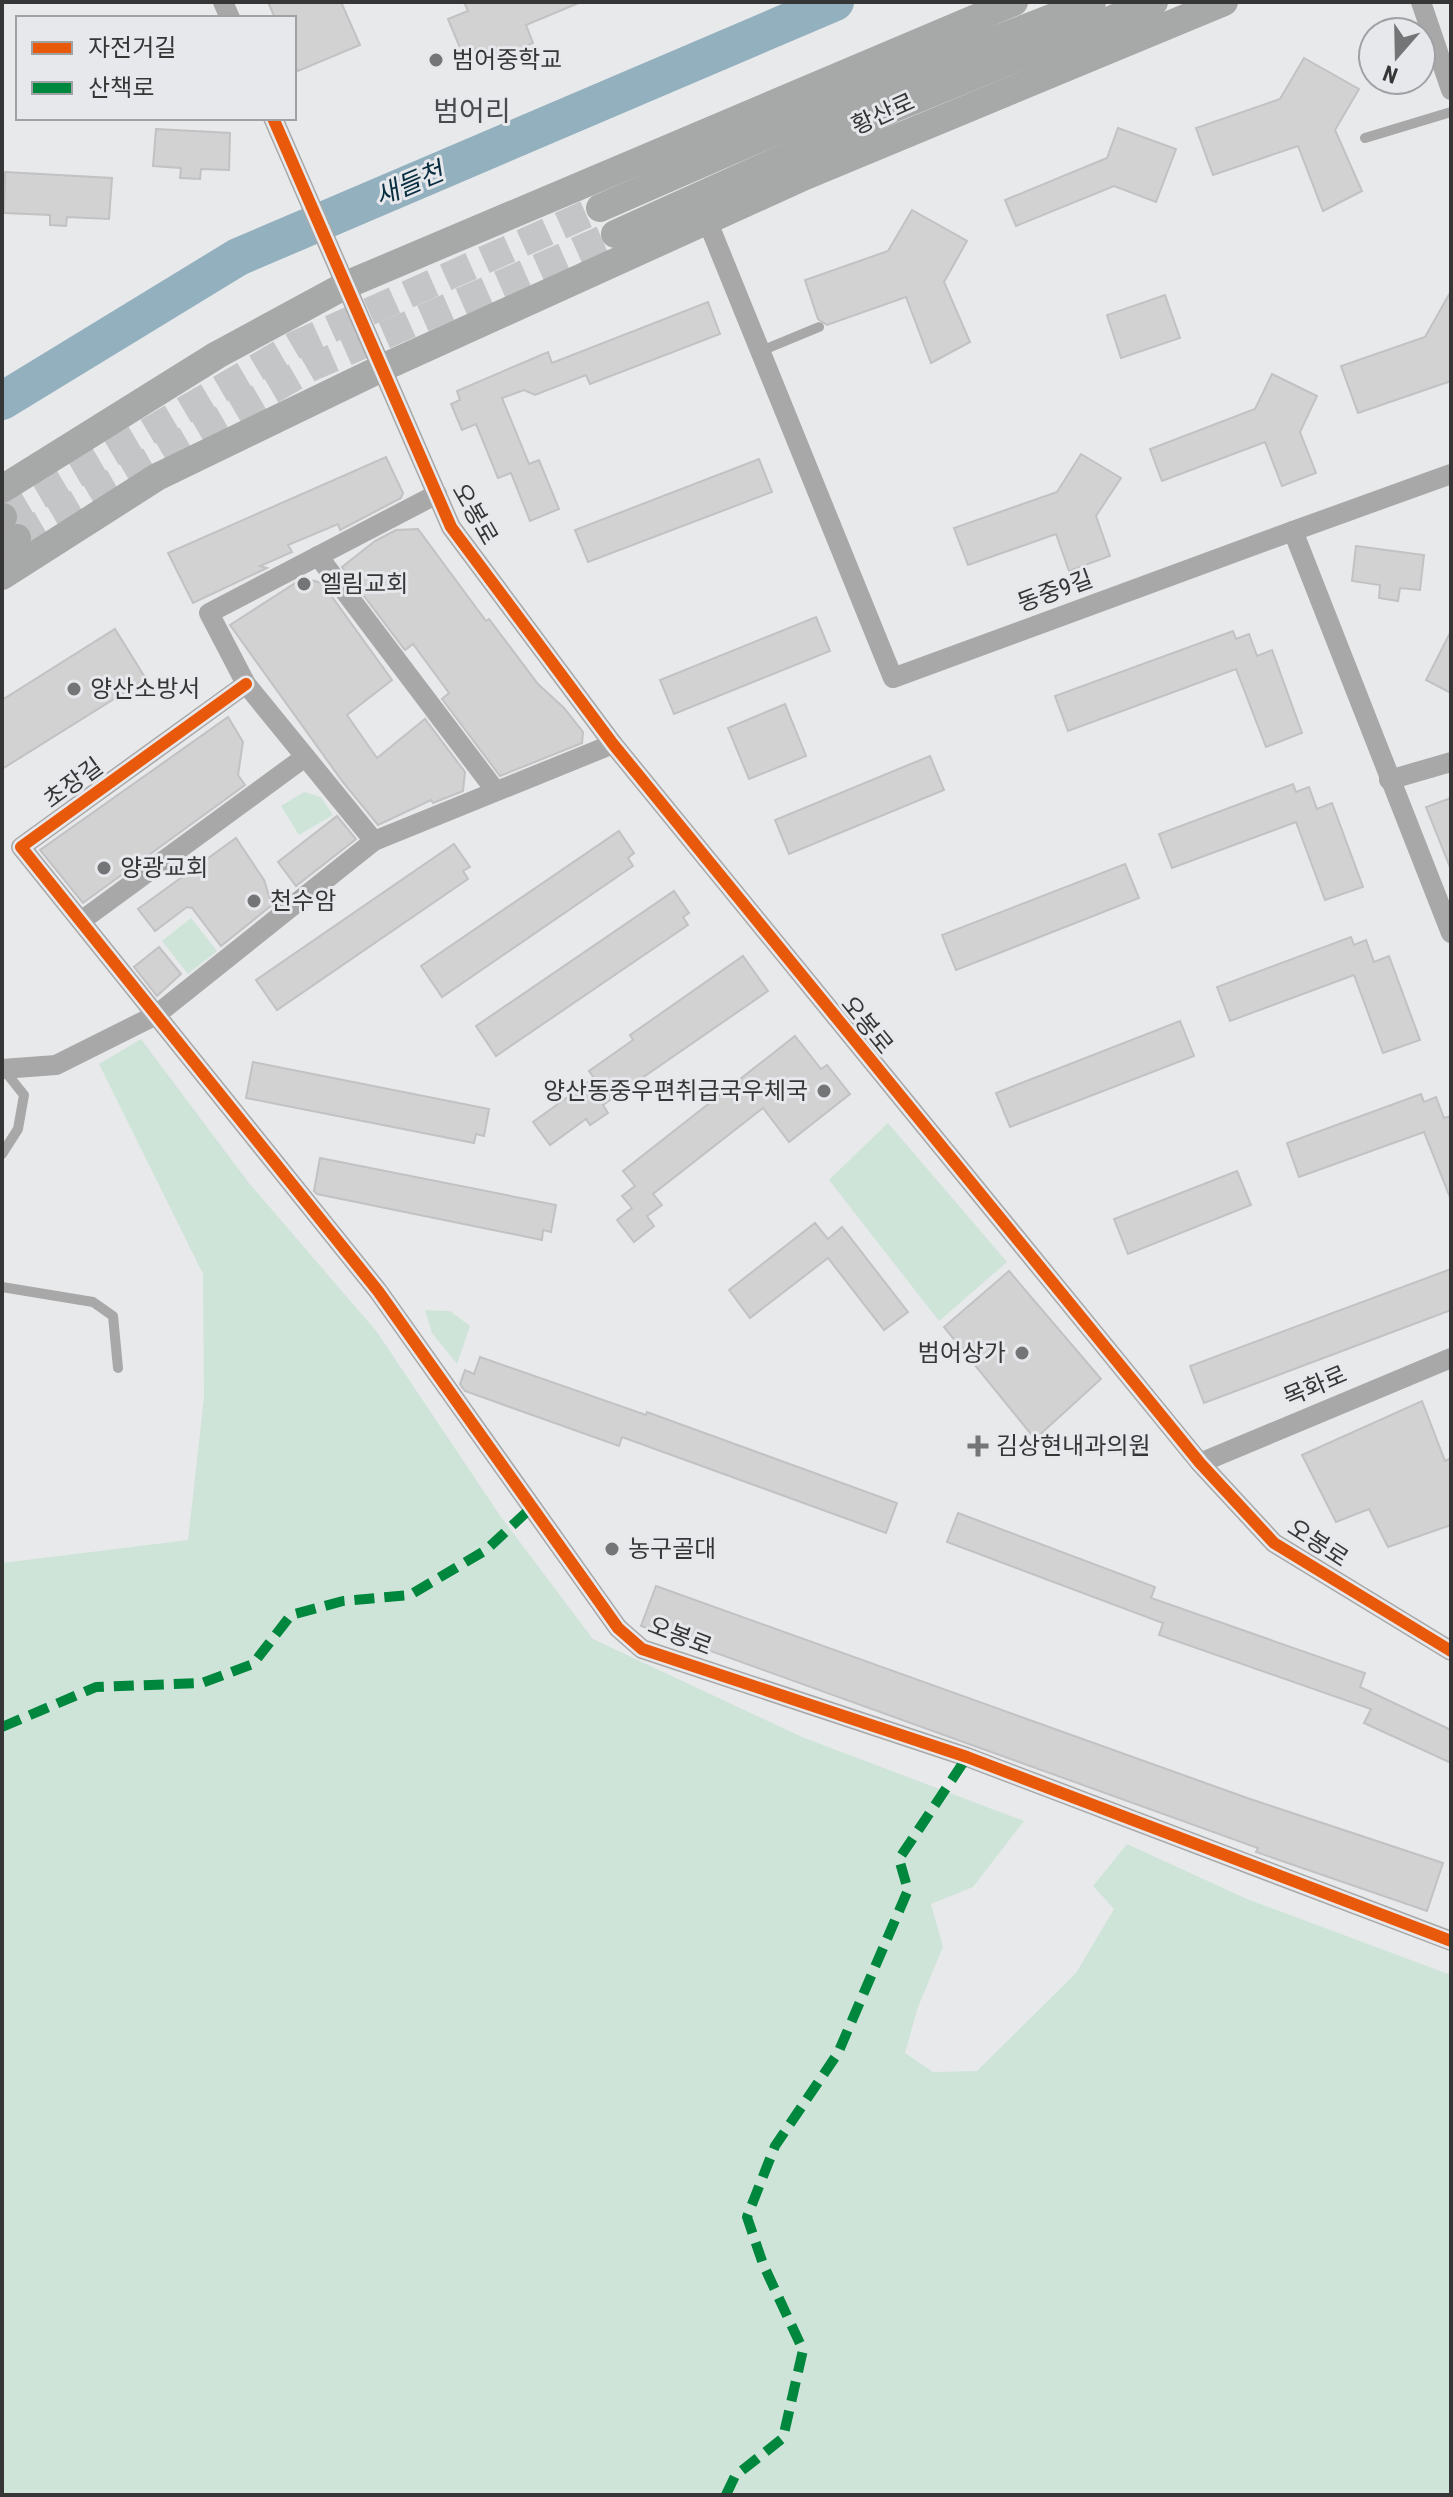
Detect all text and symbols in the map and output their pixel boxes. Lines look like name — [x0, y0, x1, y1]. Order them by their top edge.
legend — [16, 16, 296, 120]
north arrow — [1357, 16, 1437, 96]
text: 자전거길 — [88, 34, 176, 62]
place label: 범어중학교 — [452, 46, 562, 74]
marker: 범어중학교 — [427, 51, 445, 69]
text: N — [1380, 60, 1401, 88]
text: 산책로 — [88, 74, 154, 102]
street label: 황산로 — [847, 88, 919, 140]
district label: 범어리 — [433, 95, 511, 128]
water label: 새들천 — [370, 155, 451, 212]
street label: 오봉로 — [446, 478, 504, 550]
street label: 동중9길 — [1014, 564, 1096, 618]
place label: 엘림교회 — [320, 570, 408, 598]
marker: 엘림교회 — [295, 575, 313, 593]
place label: 양산소방서 — [90, 675, 200, 703]
marker: 양산소방서 — [65, 680, 83, 698]
street label: 초장길 — [38, 752, 108, 814]
place label: 양광교회 — [120, 854, 208, 882]
marker: 양광교회 — [95, 859, 113, 877]
place label: 천수암 — [270, 887, 336, 915]
marker: 천수암 — [245, 892, 263, 910]
street label: 오봉로 — [835, 990, 899, 1060]
place label: 양산동중우편취급국우체국 — [543, 1077, 808, 1105]
marker: 양산동중우편취급국우체국 — [815, 1082, 833, 1100]
place label: 범어상가 — [918, 1339, 1006, 1367]
marker: 범어상가 — [1013, 1344, 1031, 1362]
street label: 목화로 — [1279, 1360, 1351, 1412]
place label: 김상현내과의원 — [996, 1432, 1151, 1460]
marker: 김상현내과의원 — [967, 1435, 989, 1457]
street label: 오봉로 — [1283, 1513, 1353, 1573]
place label: 농구골대 — [628, 1535, 716, 1563]
marker: 농구골대 — [603, 1540, 621, 1558]
street label: 오봉로 — [644, 1611, 716, 1661]

